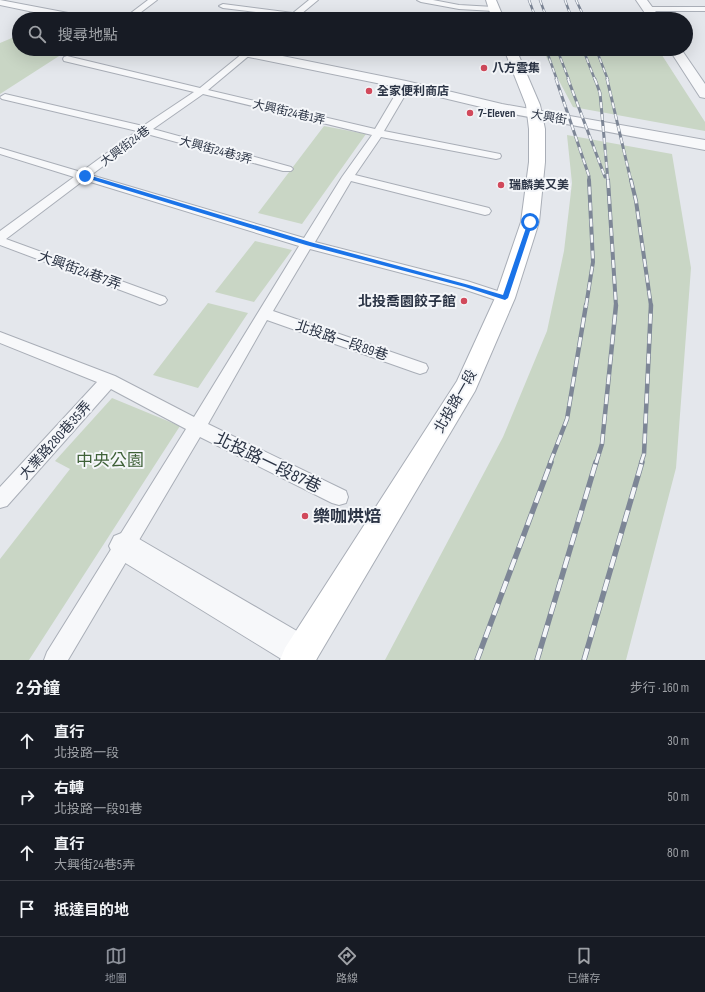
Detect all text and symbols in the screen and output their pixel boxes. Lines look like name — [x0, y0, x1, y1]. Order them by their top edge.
search box — [12, 12, 693, 56]
icon: search — [26, 23, 48, 45]
text: 搜尋地點 — [58, 26, 118, 45]
place label: 八方雲集 — [492, 61, 540, 76]
marker: 八方雲集 — [479, 63, 489, 73]
place label: 全家便利商店 — [377, 84, 449, 99]
marker: 全家便利商店 — [364, 86, 374, 96]
street label: 大興街24巷1弄 — [251, 97, 327, 128]
place label: 7-Eleven — [478, 106, 515, 121]
street label: 大興街 — [530, 107, 568, 128]
marker: 7-Eleven — [465, 108, 475, 118]
street label: 大興街24巷 — [98, 123, 153, 170]
street label: 大興街24巷3弄 — [178, 134, 254, 167]
route end — [76, 167, 94, 185]
place label: 瑞麟美又美 — [509, 178, 569, 193]
marker: 瑞麟美又美 — [496, 180, 506, 190]
route start — [521, 213, 539, 231]
street label: 大興街24巷7弄 — [36, 248, 124, 293]
place label: 北投喬園餃子館 — [358, 293, 456, 310]
marker: 北投喬園餃子館 — [459, 296, 469, 306]
street label: 北投路一段89巷 — [294, 317, 390, 364]
street label: 北投路一段 — [431, 367, 480, 436]
street label: 大業路280巷35弄 — [16, 398, 95, 483]
street label: 北投路一段87巷 — [211, 428, 324, 497]
park label: 中央公園 — [76, 451, 144, 471]
place label: 樂咖烘焙 — [313, 507, 381, 527]
marker: 樂咖烘焙 — [300, 511, 310, 521]
text: 2 分鐘 — [16, 679, 60, 699]
text: 步行 · 160 m — [630, 680, 689, 696]
text: 直行 — [54, 723, 84, 742]
icon: ahead — [16, 730, 38, 752]
text: 30 m — [667, 733, 689, 749]
text: 北投路一段 — [54, 745, 119, 761]
text: 右轉 — [54, 779, 84, 798]
icon: right — [16, 786, 38, 808]
text: 50 m — [668, 789, 689, 805]
text: 北投路一段91巷 — [54, 801, 142, 817]
text: 直行 — [54, 835, 84, 854]
icon: ahead — [16, 842, 38, 864]
text: 80 m — [667, 845, 689, 861]
text: 大興街24巷5弄 — [54, 857, 135, 873]
icon: arrive — [16, 898, 38, 920]
text: 抵達目的地 — [54, 901, 129, 920]
tab: 地圖 — [105, 945, 127, 985]
tab: 路線 — [336, 945, 358, 985]
tab: 已儲存 — [567, 945, 600, 985]

